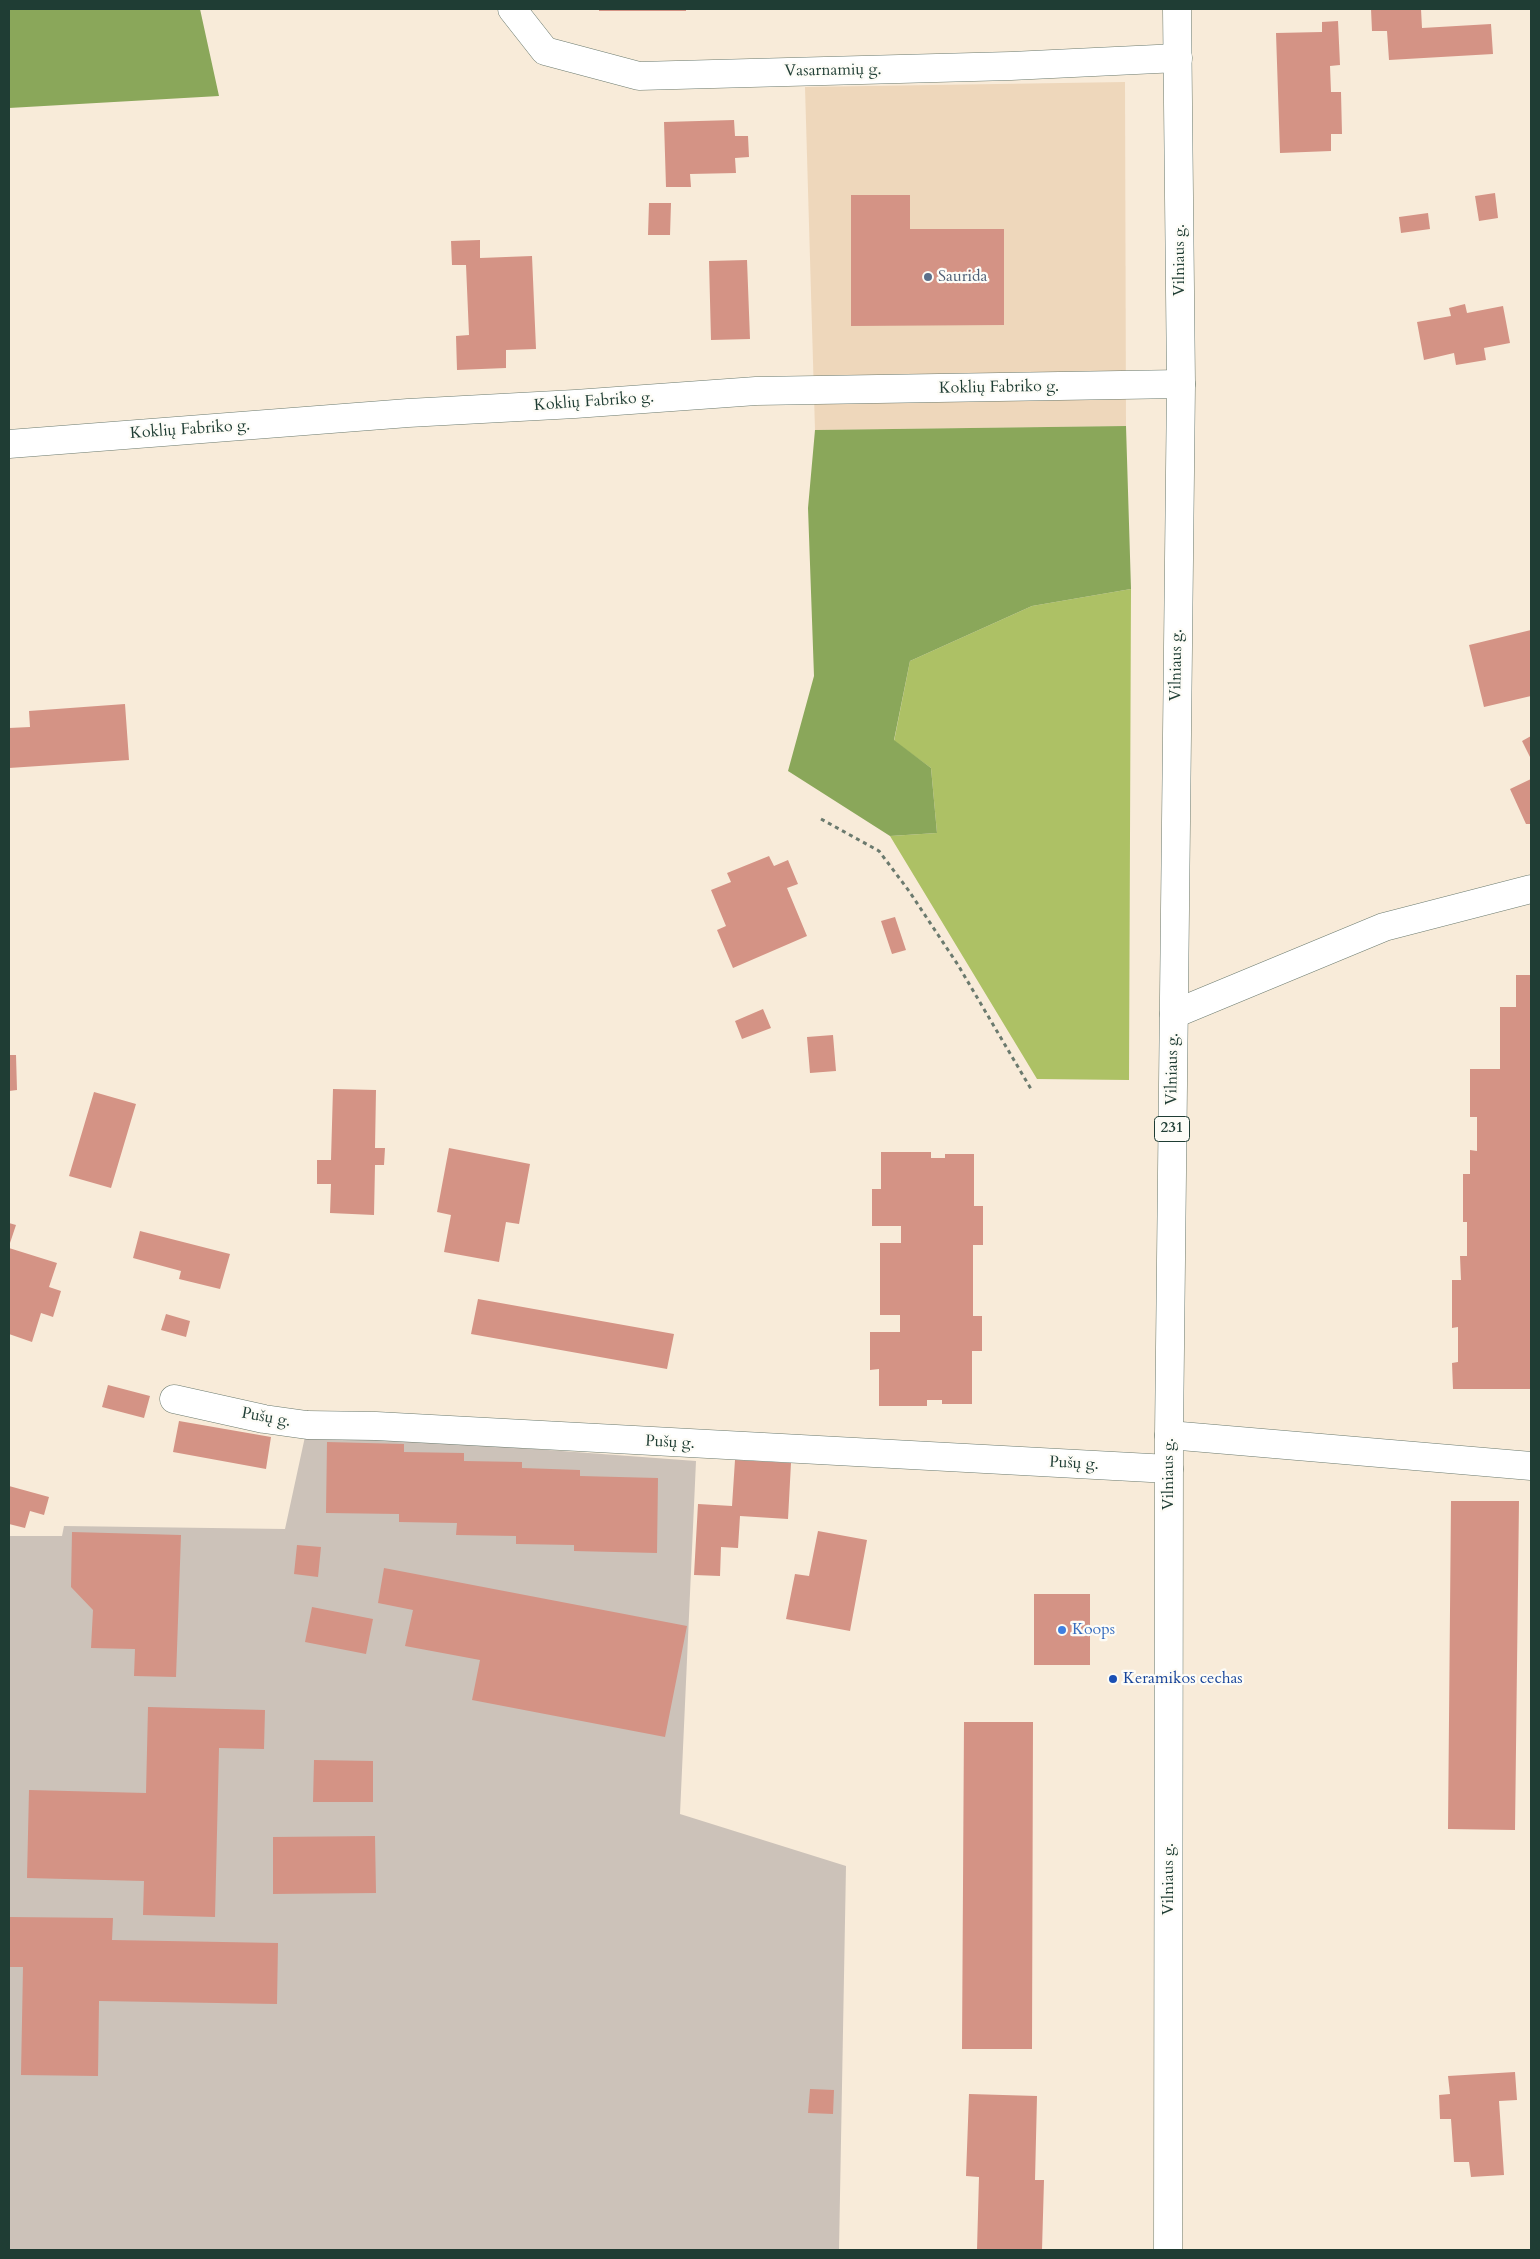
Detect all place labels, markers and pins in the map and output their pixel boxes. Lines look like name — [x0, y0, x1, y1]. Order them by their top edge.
place label: Saurida — [938, 267, 987, 287]
marker: Saurida — [922, 271, 934, 283]
place label: Koops — [1072, 1620, 1115, 1640]
marker: Koops — [1056, 1624, 1068, 1636]
place label: Keramikos cechas — [1123, 1669, 1243, 1689]
marker: Keramikos cechas — [1107, 1673, 1119, 1685]

